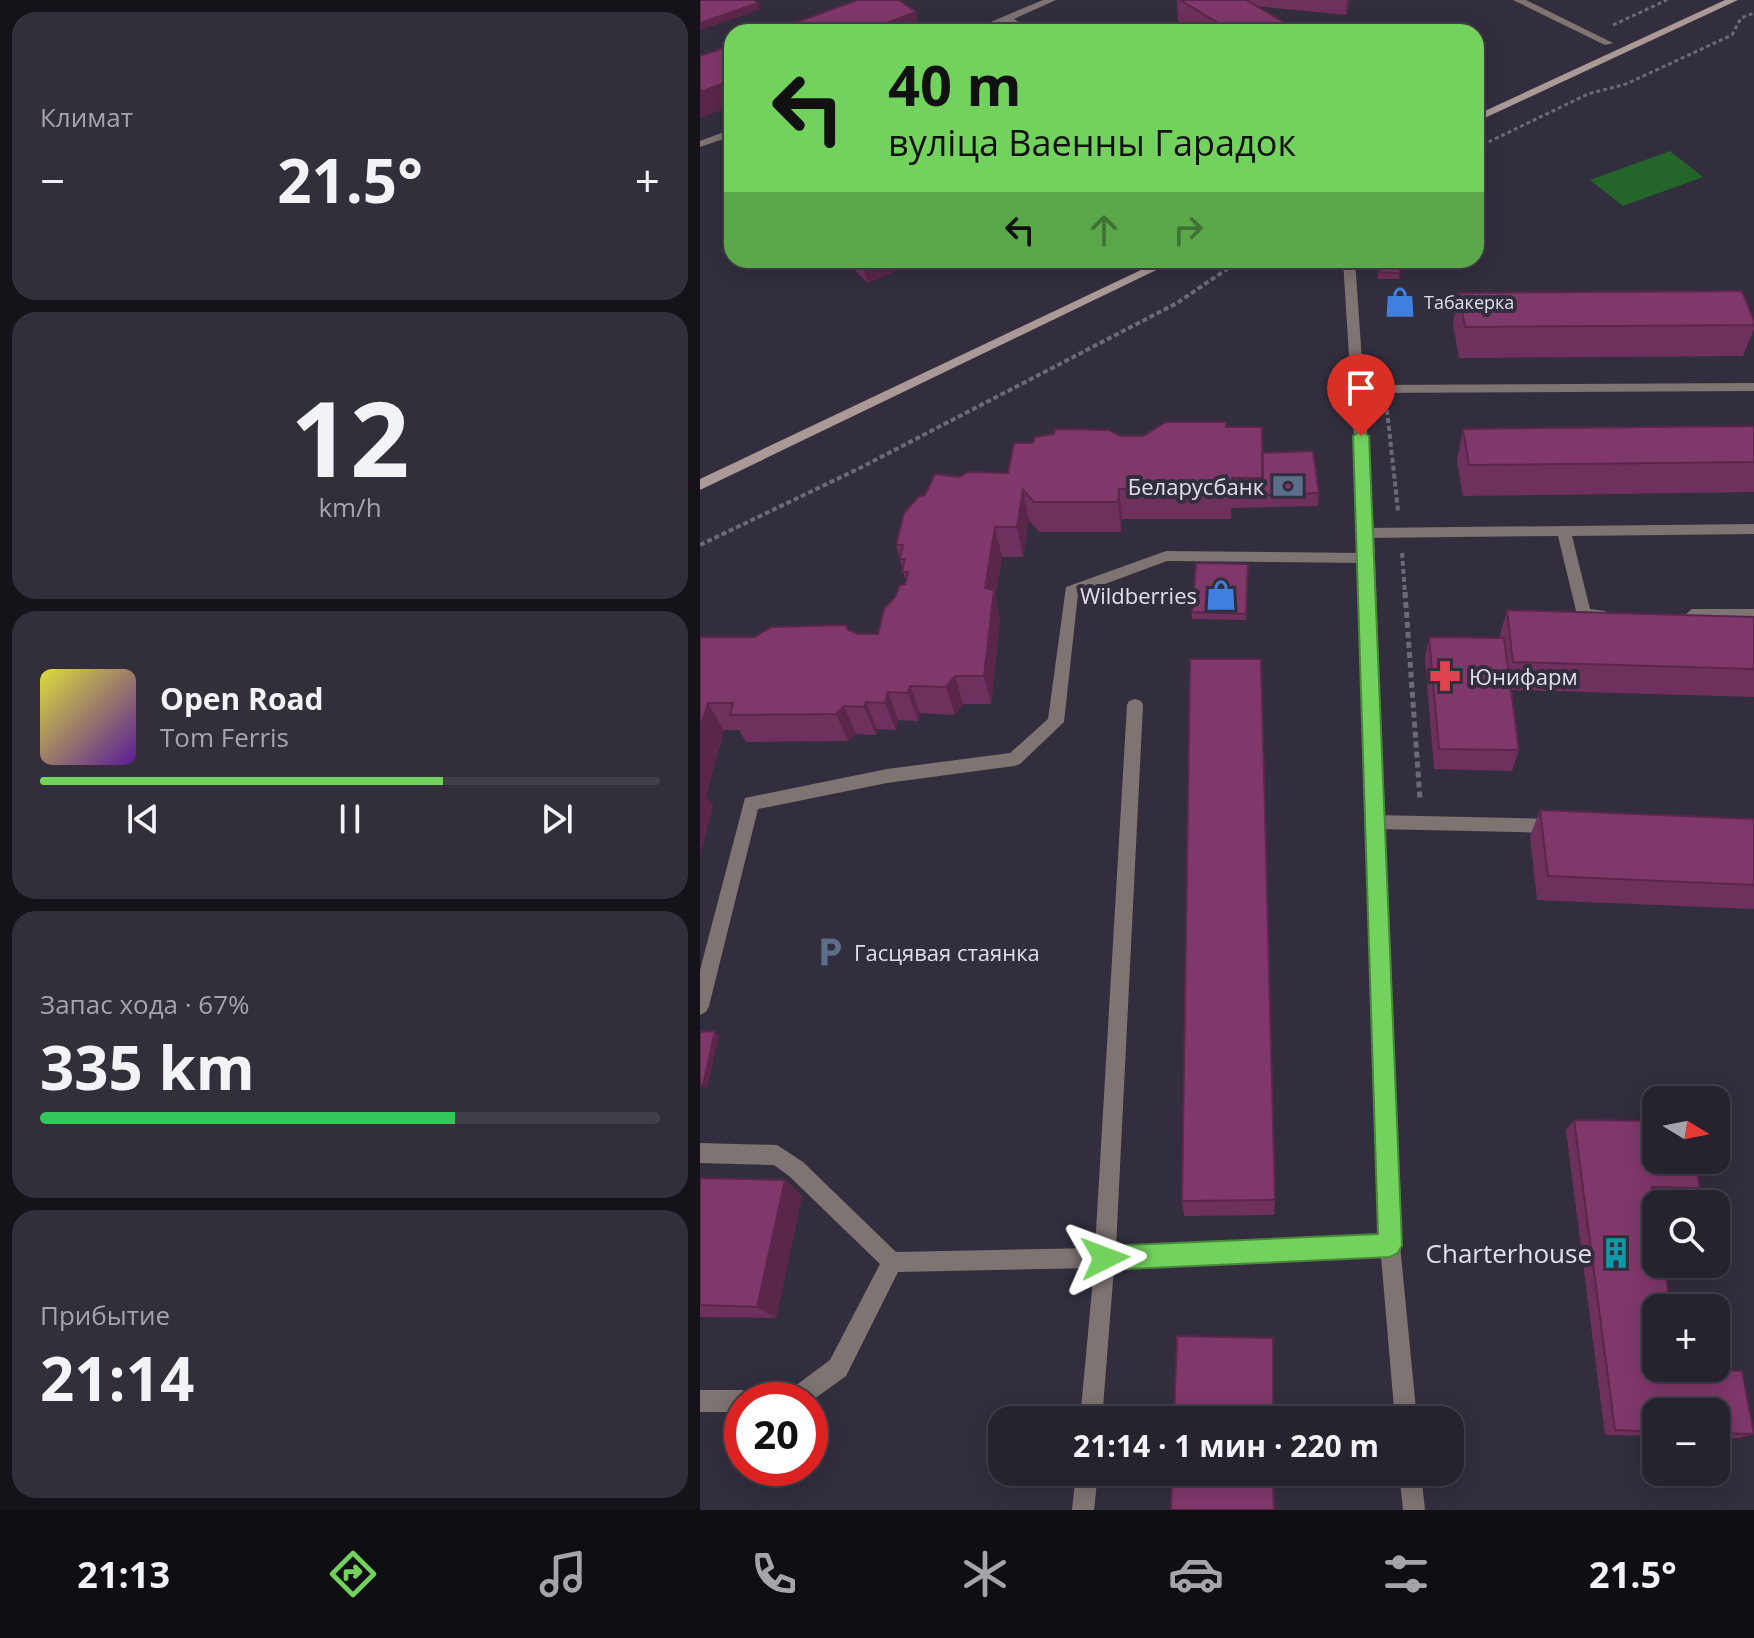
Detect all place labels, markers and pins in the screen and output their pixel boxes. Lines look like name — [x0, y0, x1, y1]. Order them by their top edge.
shop icon: Табакерка — [1383, 285, 1417, 319]
place label: Табакерка — [1424, 290, 1514, 314]
pin — [1327, 354, 1395, 436]
bank icon: Беларусбанк — [1271, 469, 1305, 503]
place label: Беларусбанк — [1128, 471, 1265, 501]
shop icon: Wildberries — [1204, 578, 1238, 612]
place label: Wildberries — [1080, 580, 1197, 610]
pharmacy icon: Юнифарм — [1428, 659, 1462, 693]
place label: Юнифарм — [1469, 661, 1578, 691]
parking icon: Гасцявая стаянка — [813, 935, 847, 969]
place label: Гасцявая стаянка — [854, 937, 1040, 967]
place label: Charterhouse — [1426, 1235, 1592, 1271]
building icon: Charterhouse — [1599, 1236, 1633, 1270]

